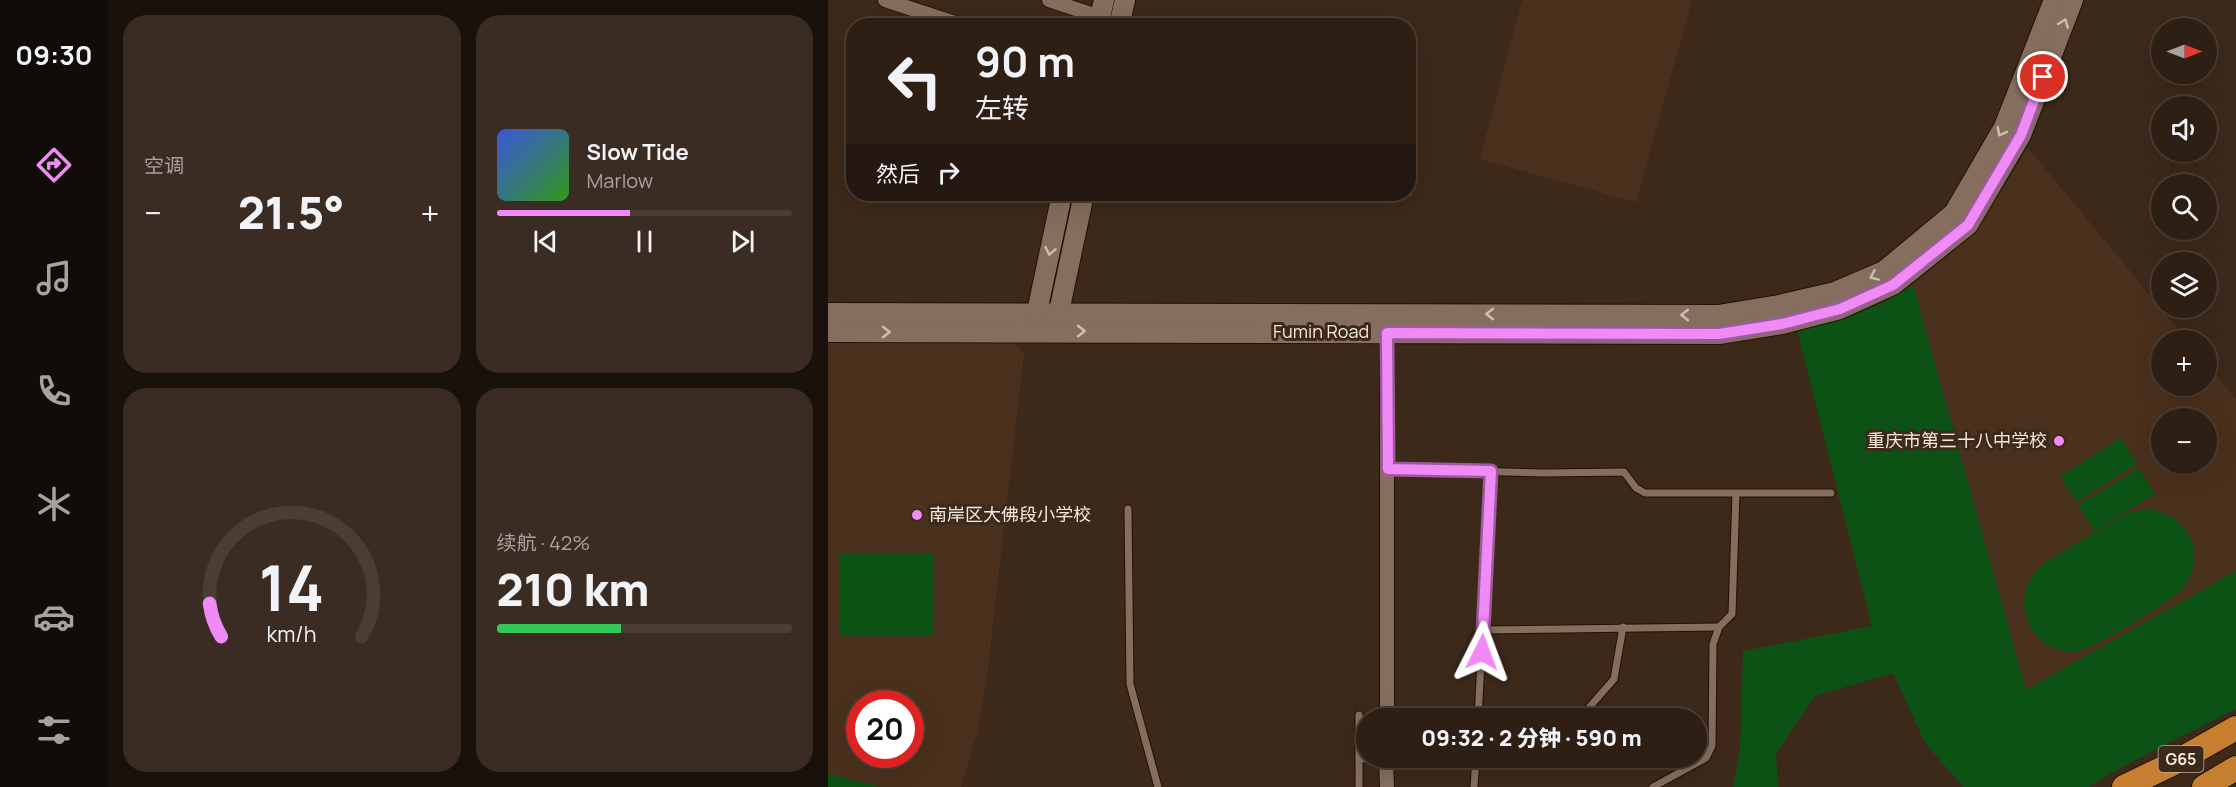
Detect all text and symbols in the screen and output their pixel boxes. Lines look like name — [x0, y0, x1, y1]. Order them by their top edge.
one-way arrow — [2057, 18, 2070, 29]
north arrow — [2151, 18, 2217, 84]
map controls — [2151, 18, 2217, 474]
text: 90 m — [975, 32, 1075, 90]
text: 09:30 — [15, 36, 93, 73]
icon: left — [876, 42, 954, 120]
pin — [2017, 51, 2068, 102]
icon: arrive — [2026, 60, 2059, 93]
text: 左转 — [975, 89, 1029, 126]
button: sound — [2151, 96, 2217, 162]
one-way arrow — [1997, 126, 2008, 136]
text: Slow Tide — [587, 137, 689, 167]
icon: directions — [33, 144, 75, 186]
text: 空调 — [144, 152, 184, 179]
icon: right — [932, 156, 965, 189]
text: 然后 — [876, 159, 920, 189]
text: Marlow — [587, 167, 653, 194]
button: search — [2151, 174, 2217, 240]
text: 21.5° — [238, 181, 345, 243]
text: − — [144, 190, 162, 235]
text: + — [420, 190, 439, 235]
icon: previous — [529, 225, 562, 258]
icon: pause — [628, 225, 661, 258]
icon: next — [726, 225, 759, 258]
one-way arrow — [1044, 245, 1057, 255]
button: layers — [2151, 252, 2217, 318]
icon: music — [33, 257, 75, 299]
one-way arrow — [1870, 268, 1881, 280]
one-way arrow — [1486, 308, 1495, 320]
one-way arrow — [1681, 309, 1690, 321]
street label: Fumin Road — [1273, 319, 1369, 343]
one-way arrow — [1077, 325, 1086, 338]
one-way arrow — [882, 326, 891, 338]
button: + — [2151, 330, 2217, 396]
icon: phone — [33, 370, 75, 412]
button: − — [2151, 408, 2217, 474]
place label: 重庆市第三十八中学校 — [1867, 428, 2047, 452]
marker: 重庆市第三十八中学校 — [2052, 434, 2066, 448]
icon: climate — [33, 483, 75, 525]
place label: 南岸区大佛段小学校 — [929, 502, 1091, 526]
marker: 南岸区大佛段小学校 — [910, 508, 924, 522]
text: 续航 · 42% — [497, 529, 590, 556]
text: 14 — [259, 544, 324, 630]
text: 210 km — [497, 558, 650, 620]
icon: car — [33, 596, 75, 638]
text: km/h — [267, 619, 317, 648]
position arrow — [1450, 620, 1514, 684]
speed limit sign: 20 — [846, 690, 924, 768]
icon: filters — [33, 709, 75, 751]
text: 09:32 · 2 分钟 · 590 m — [1421, 723, 1642, 753]
road number: G65 — [2158, 746, 2204, 772]

